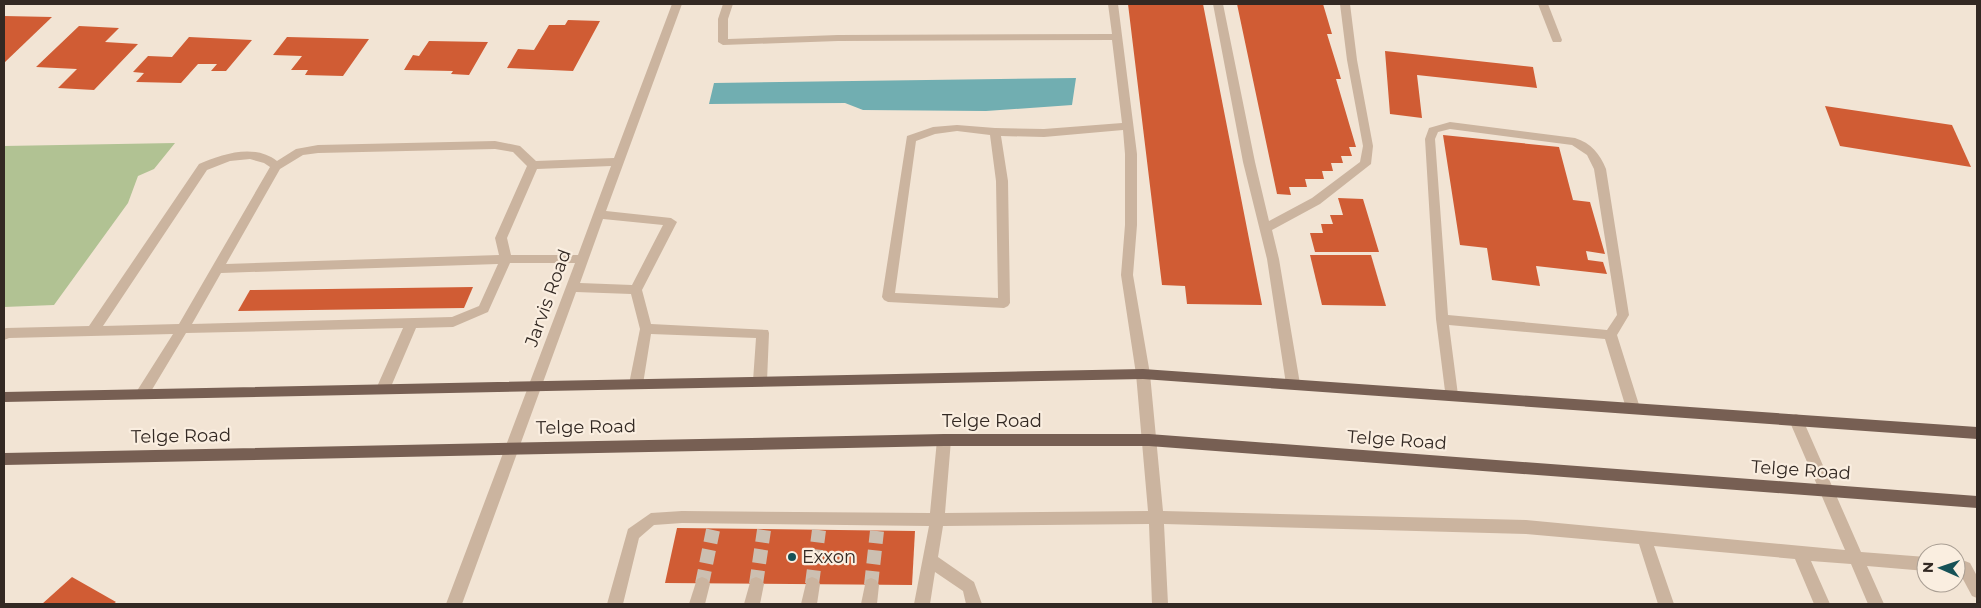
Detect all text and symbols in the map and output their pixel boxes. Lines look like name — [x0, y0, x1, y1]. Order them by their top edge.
street label: Jarvis Road — [520, 246, 576, 351]
street label: Telge Road — [942, 410, 1042, 432]
street label: Telge Road — [536, 415, 636, 439]
street label: Telge Road — [131, 424, 231, 448]
street label: Telge Road — [1346, 426, 1448, 454]
street label: Telge Road — [1750, 456, 1852, 484]
north arrow — [1916, 543, 1966, 593]
place label: Exxon — [802, 546, 856, 568]
marker: Exxon — [786, 551, 798, 563]
text: N — [1919, 562, 1937, 574]

